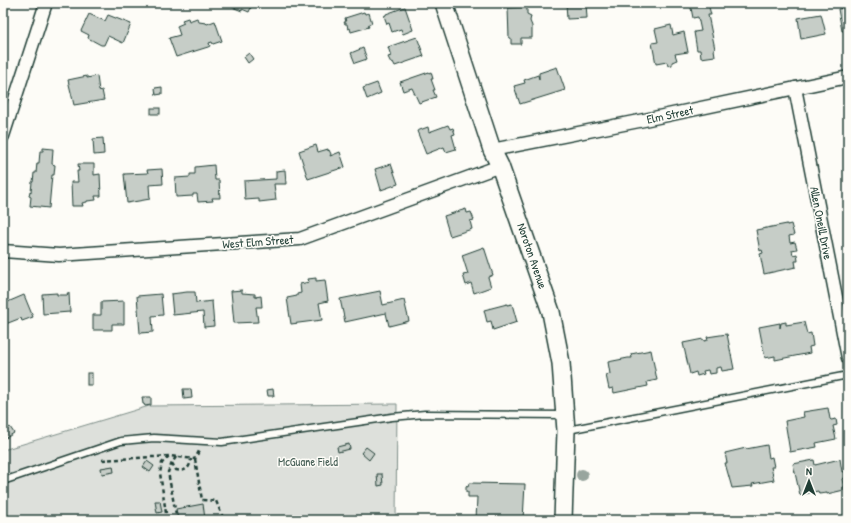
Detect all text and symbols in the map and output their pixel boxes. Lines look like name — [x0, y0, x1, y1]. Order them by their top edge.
street label: Elm Street — [645, 101, 696, 128]
street label: Allen Oneill Drive — [806, 185, 837, 261]
street label: Noroton Avenue — [513, 221, 552, 291]
street label: West Elm Street — [222, 230, 295, 252]
park label: McGuane Field — [278, 453, 338, 470]
north arrow — [789, 461, 829, 501]
text: N — [806, 464, 812, 478]

